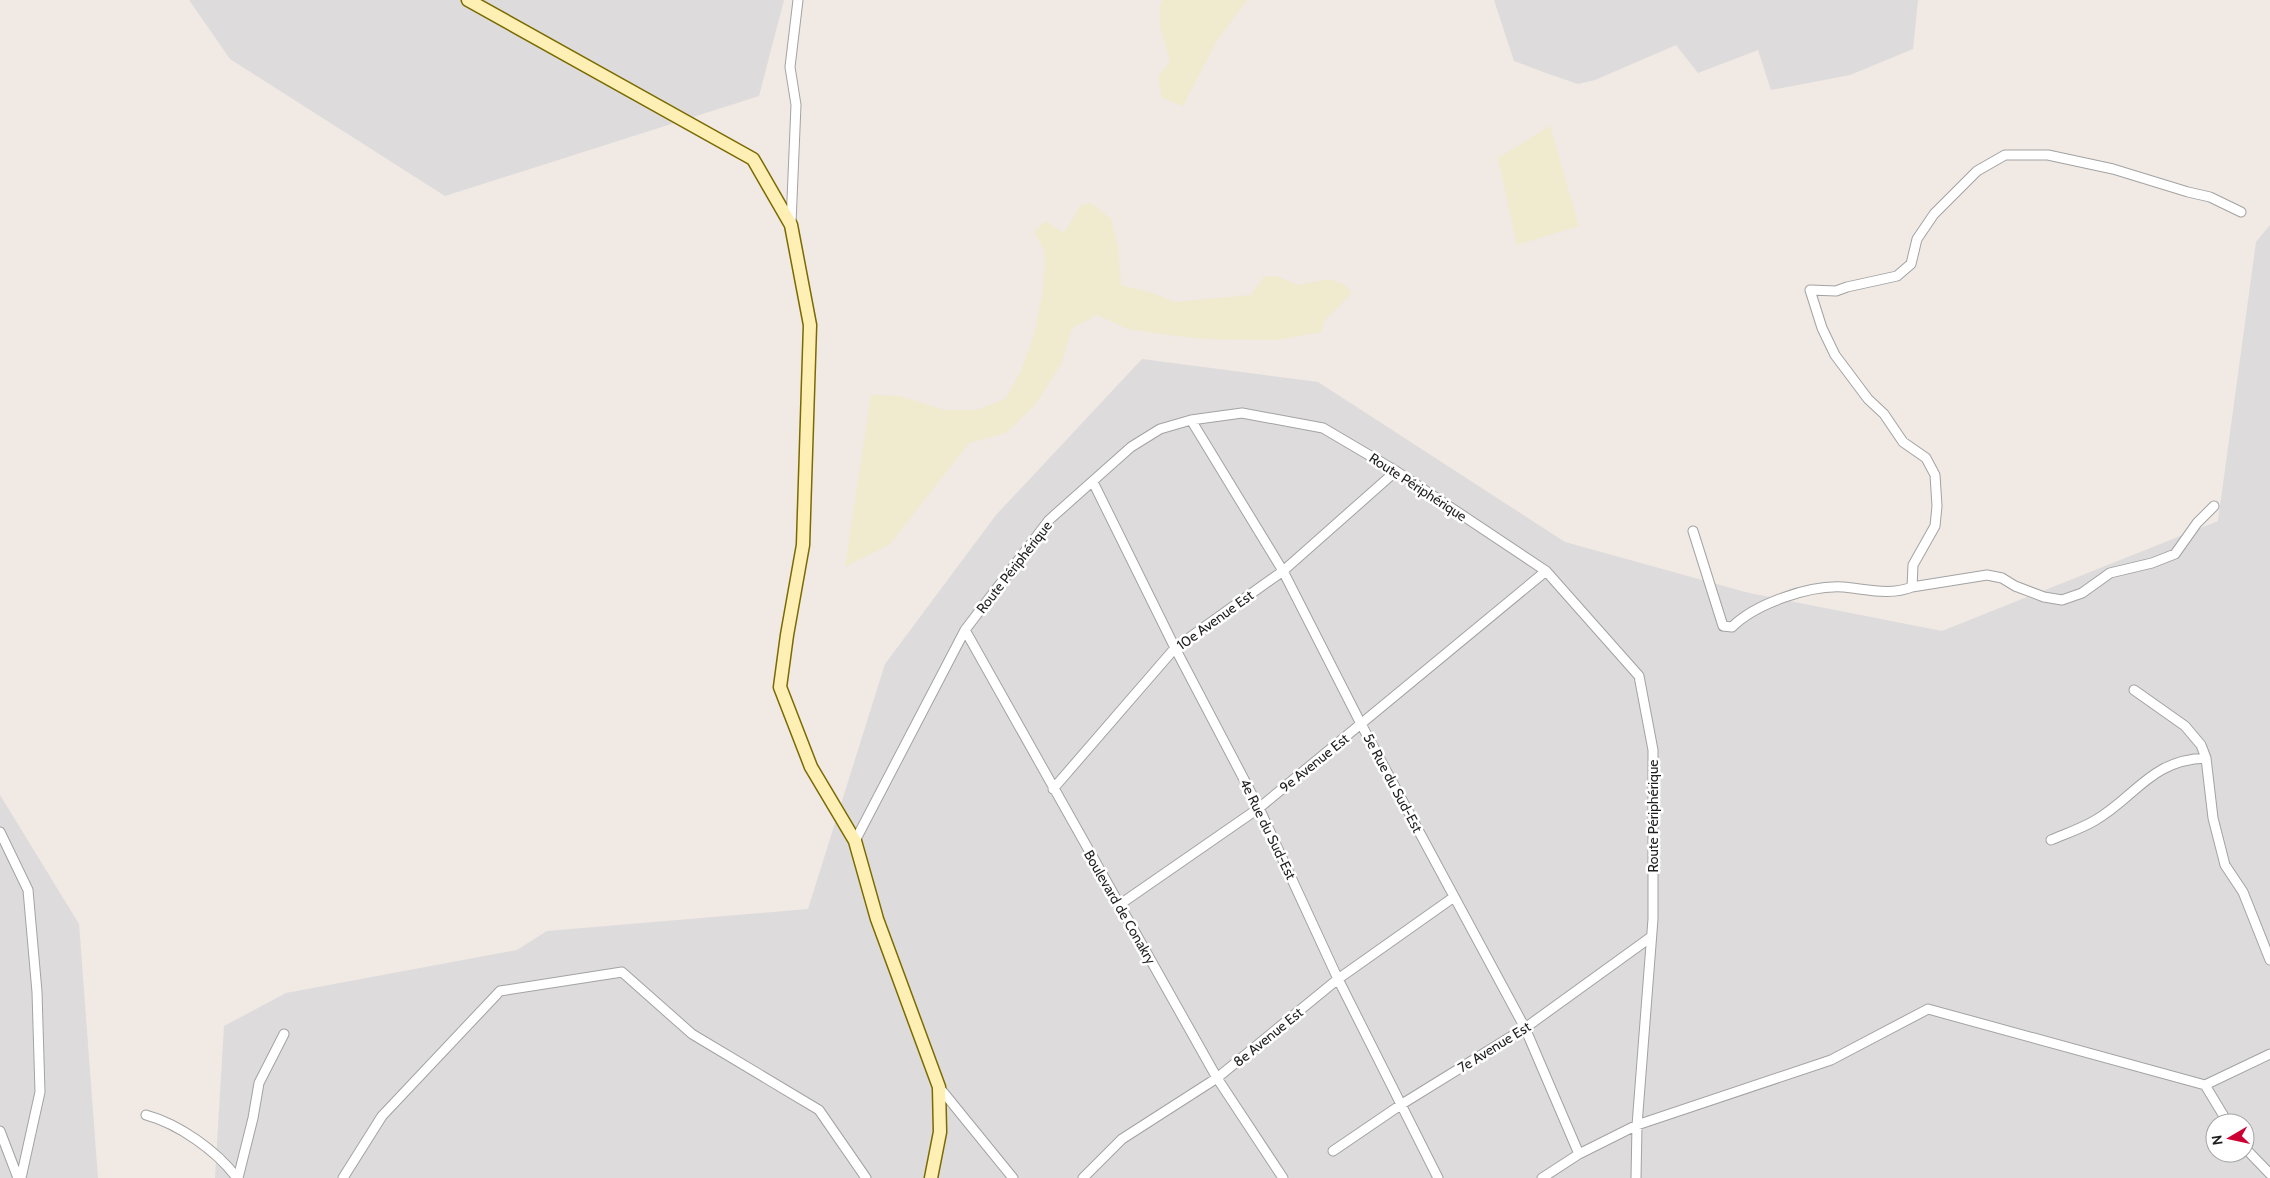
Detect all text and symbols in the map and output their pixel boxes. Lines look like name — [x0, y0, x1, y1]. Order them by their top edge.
street label: Route Périphérique — [1366, 449, 1470, 525]
street label: Route Périphérique — [972, 517, 1056, 617]
street label: 10e Avenue Est — [1173, 586, 1257, 654]
street label: 9e Avenue Est — [1276, 729, 1353, 796]
street label: 5e Rue du Sud-Est — [1359, 730, 1427, 836]
street label: Route Périphérique — [1644, 760, 1662, 872]
street label: 4e Rue du Sud-Est — [1236, 776, 1300, 883]
street label: Boulevard de Conakry — [1080, 847, 1160, 967]
street label: 8e Avenue Est — [1229, 1003, 1307, 1071]
street label: 7e Avenue Est — [1454, 1017, 1534, 1077]
north arrow — [2205, 1113, 2255, 1163]
text: N — [2207, 1134, 2227, 1146]

